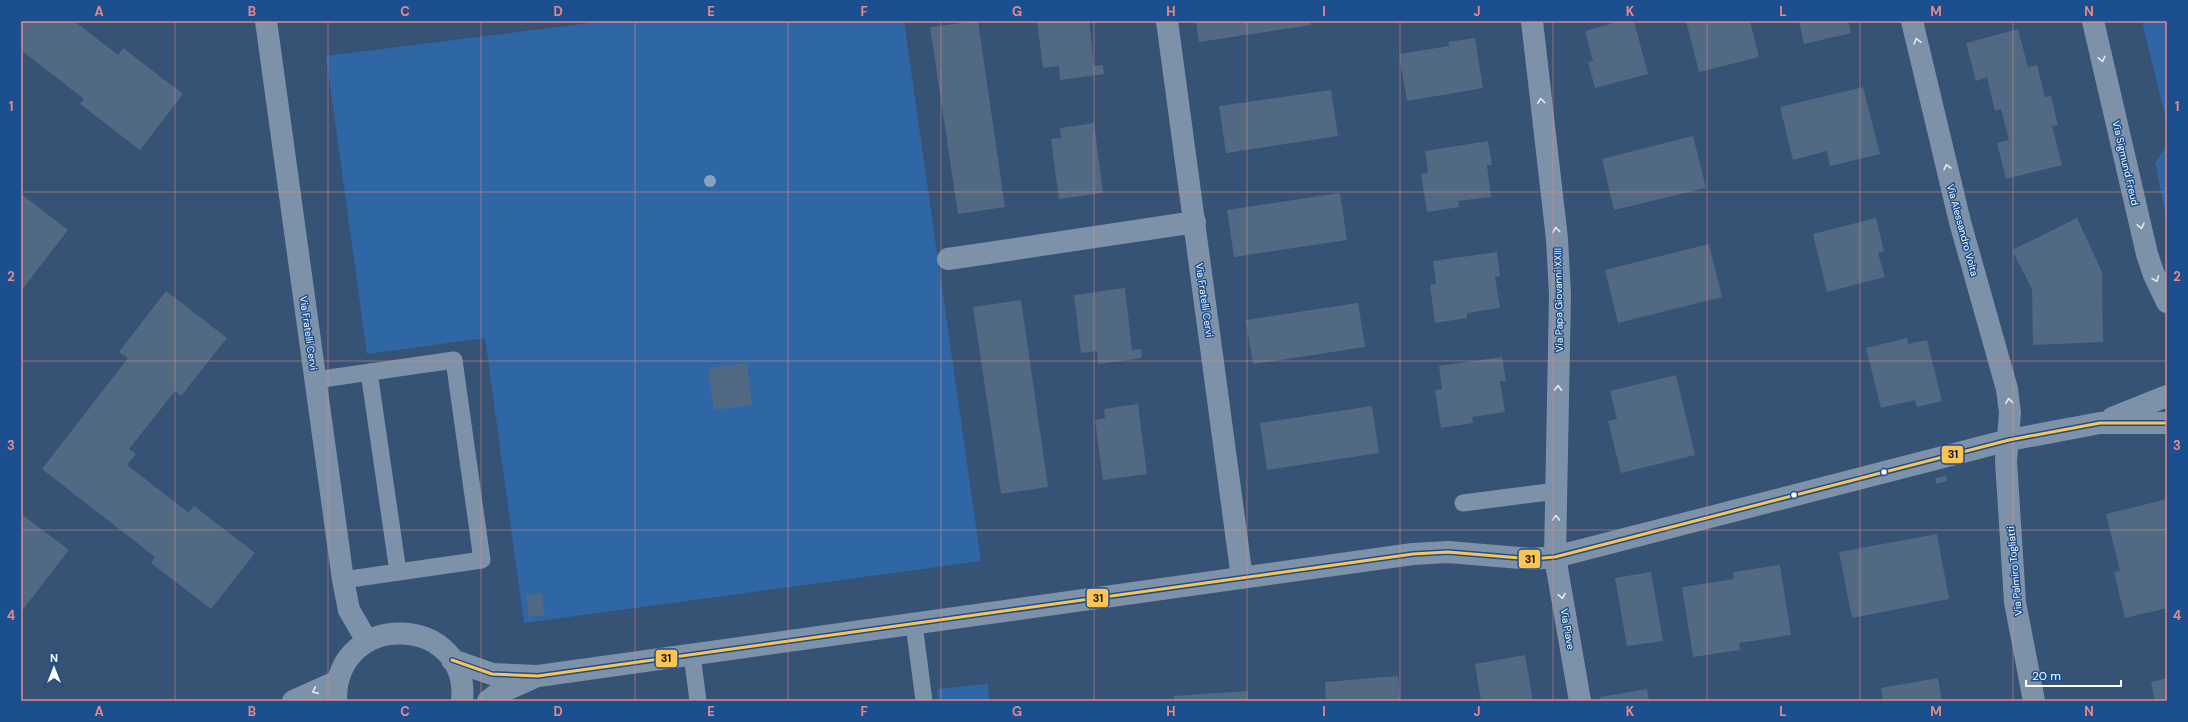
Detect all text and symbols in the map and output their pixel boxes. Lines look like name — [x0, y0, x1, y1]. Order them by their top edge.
text: A — [94, 3, 104, 20]
text: B — [248, 3, 256, 20]
text: C — [400, 3, 410, 20]
text: D — [553, 3, 563, 20]
text: E — [707, 3, 715, 20]
text: F — [860, 3, 868, 20]
text: G — [1012, 3, 1022, 20]
text: H — [1166, 3, 1176, 20]
text: I — [1322, 3, 1326, 20]
text: J — [1473, 3, 1481, 20]
text: K — [1626, 3, 1635, 20]
text: L — [1779, 3, 1787, 20]
text: M — [1930, 3, 1942, 20]
text: N — [2084, 3, 2094, 20]
one-way arrow — [1913, 38, 1921, 44]
one-way arrow — [2097, 56, 2105, 62]
text: 1 — [9, 98, 13, 115]
one-way arrow — [1537, 98, 1546, 104]
text: 1 — [2175, 98, 2179, 115]
street label: Via Sigmund Freud — [2109, 119, 2142, 207]
one-way arrow — [1943, 164, 1952, 171]
street label: Via Alessandro Volta — [1944, 183, 1981, 278]
one-way arrow — [2136, 223, 2144, 230]
one-way arrow — [1552, 227, 1561, 233]
street label: Via Papa Giovanni XXIII — [1551, 248, 1566, 352]
street label: Via Fratelli Cervi — [1193, 262, 1216, 338]
text: 2 — [7, 268, 15, 285]
text: 2 — [2173, 268, 2181, 285]
one-way arrow — [2151, 275, 2159, 282]
street label: Via Fratelli Cervi — [297, 295, 320, 371]
one-way arrow — [1554, 385, 1562, 391]
one-way arrow — [2004, 398, 2013, 404]
text: 3 — [7, 437, 15, 454]
text: 3 — [2173, 437, 2181, 454]
line badge: 31 — [1941, 445, 1964, 464]
text: 31 — [1948, 447, 1958, 461]
unlabelled marker — [1879, 467, 1889, 477]
unlabelled marker — [1789, 490, 1799, 500]
one-way arrow — [1552, 515, 1560, 521]
street label: Via Palmiro Togliatti — [2004, 526, 2025, 616]
line badge: 31 — [1518, 549, 1541, 569]
text: 31 — [1525, 552, 1535, 566]
line badge: 31 — [1086, 588, 1109, 608]
text: 31 — [1093, 591, 1103, 605]
one-way arrow — [1557, 593, 1566, 599]
text: 4 — [7, 607, 15, 624]
text: 4 — [2173, 607, 2181, 624]
street label: Via Piave — [1558, 608, 1578, 651]
north arrow — [34, 648, 74, 688]
line badge: 31 — [655, 649, 678, 668]
text: N — [50, 651, 58, 665]
text: 31 — [661, 651, 671, 665]
scale bar — [2026, 662, 2121, 688]
text: 20 m — [2032, 668, 2061, 684]
one-way arrow — [312, 686, 320, 694]
text: A — [94, 703, 104, 720]
text: B — [248, 703, 256, 720]
text: C — [400, 703, 410, 720]
text: D — [553, 703, 563, 720]
text: E — [707, 703, 715, 720]
text: F — [860, 703, 868, 720]
text: G — [1012, 703, 1022, 720]
text: H — [1166, 703, 1176, 720]
text: I — [1322, 703, 1326, 720]
text: J — [1473, 703, 1481, 720]
text: K — [1626, 703, 1635, 720]
text: L — [1779, 703, 1787, 720]
text: M — [1930, 703, 1942, 720]
text: N — [2084, 703, 2094, 720]

